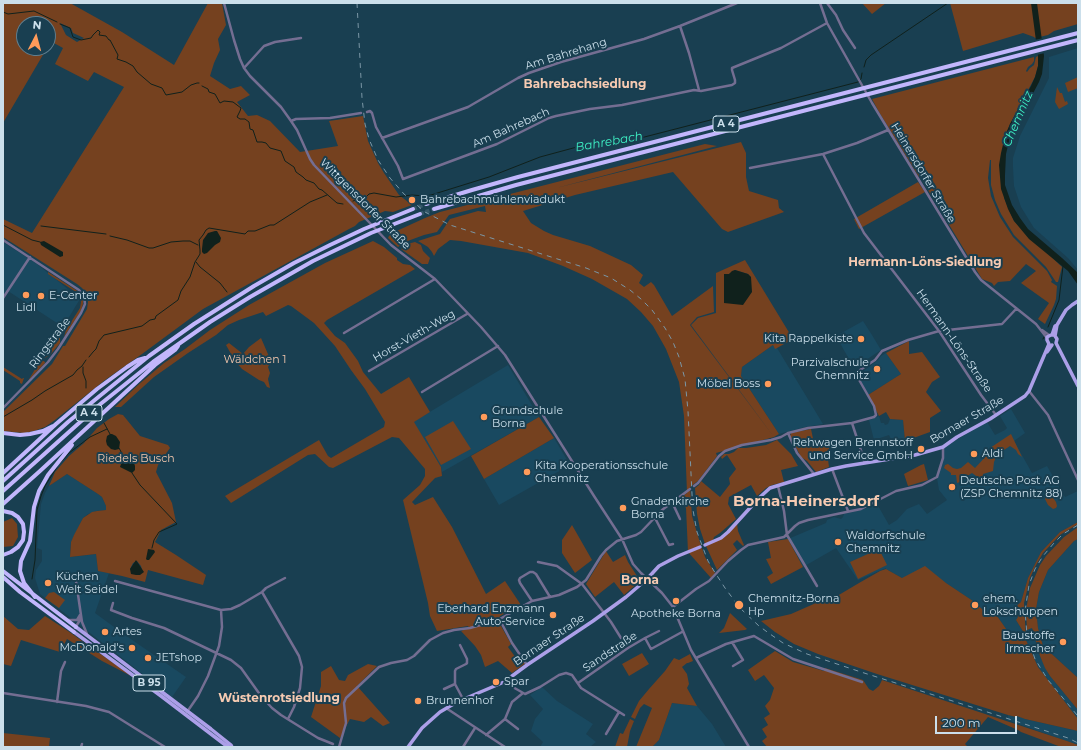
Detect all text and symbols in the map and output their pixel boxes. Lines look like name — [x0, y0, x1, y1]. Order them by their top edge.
north arrow — [16, 16, 56, 56]
text: N — [32, 18, 42, 32]
street label: Am Bahrehang — [524, 35, 608, 73]
district label: Bahrebachsiedlung — [524, 77, 646, 91]
water label: Chemnitz — [1000, 89, 1036, 149]
street label: Am Bahrebach — [470, 105, 552, 151]
road number: A 4 — [713, 116, 739, 132]
street label: Heinersdorfer Straße — [888, 121, 958, 225]
water label: Bahrebach — [574, 129, 644, 155]
street label: Wittgensdorfer Straße — [317, 156, 413, 252]
place label: Bahrebachmühlenviadukt — [420, 193, 565, 207]
marker: Bahrebachmühlenviadukt — [407, 195, 417, 205]
district label: Hermann-Löns-Siedlung — [848, 255, 1002, 269]
street label: Hermann-Löns-Straße — [913, 287, 995, 395]
place label: E-Center — [49, 289, 97, 303]
marker: Lidl — [21, 290, 31, 300]
marker: E-Center — [36, 291, 46, 301]
place label: Lidl — [16, 301, 36, 315]
street label: Horst-Vieth-Weg — [371, 307, 457, 365]
street label: Ringstraße — [27, 315, 73, 371]
place label: Kita Rappelkiste — [764, 332, 853, 346]
marker: Kita Rappelkiste — [856, 334, 866, 344]
park label: Wäldchen 1 — [224, 353, 286, 367]
place label: Parzivalschule Chemnitz — [791, 356, 869, 382]
marker: Parzivalschule Chemnitz — [872, 364, 882, 374]
place label: Möbel Boss — [697, 377, 760, 391]
marker: Möbel Boss — [763, 379, 773, 389]
street label: Bornaer Straße — [928, 394, 1006, 446]
place label: Grundschule Borna — [492, 404, 563, 430]
road number: A 4 — [76, 405, 102, 421]
marker: Grundschule Borna — [479, 412, 489, 422]
place label: Rehwagen Brennstoff und Service GmbH — [793, 436, 913, 462]
marker: Rehwagen Brennstoff und Service GmbH — [916, 444, 926, 454]
place label: Aldi — [982, 447, 1003, 461]
marker: Aldi — [969, 449, 979, 459]
park label: Riedels Busch — [97, 452, 175, 466]
place label: Kita Kooperationsschule Chemnitz — [535, 459, 668, 485]
marker: Kita Kooperationsschule Chemnitz — [522, 467, 532, 477]
place label: Deutsche Post AG (ZSP Chemnitz 88) — [960, 474, 1063, 500]
marker: Deutsche Post AG (ZSP Chemnitz 88) — [947, 482, 957, 492]
district label: Borna-Heinersdorf — [733, 493, 879, 511]
place label: Gnadenkirche Borna — [631, 495, 709, 521]
marker: Gnadenkirche Borna — [618, 503, 628, 513]
place label: Waldorfschule Chemnitz — [846, 529, 925, 555]
marker: Waldorfschule Chemnitz — [833, 537, 843, 547]
place label: Küchen Welt Seidel — [56, 570, 118, 596]
district label: Borna — [621, 573, 659, 587]
marker: Küchen Welt Seidel — [43, 578, 53, 588]
place label: Chemnitz-Borna Hp — [748, 592, 839, 618]
place label: ehem. Lokschuppen — [983, 592, 1058, 618]
marker: Apotheke Borna — [671, 596, 681, 606]
marker: Chemnitz-Borna Hp — [733, 599, 745, 611]
marker: ehem. Lokschuppen — [970, 600, 980, 610]
place label: Eberhard Enzmann Auto-Service — [437, 602, 545, 628]
place label: Apotheke Borna — [631, 607, 721, 621]
marker: Eberhard Enzmann Auto-Service — [548, 610, 558, 620]
street label: Bornaer Straße — [511, 611, 587, 669]
place label: Artes — [113, 625, 142, 639]
marker: Artes — [100, 627, 110, 637]
street label: Sandstraße — [580, 629, 640, 675]
place label: Baustoffe Irmscher — [1002, 629, 1055, 655]
marker: Baustoffe Irmscher — [1058, 637, 1068, 647]
place label: McDonald's — [59, 641, 124, 655]
marker: McDonald's — [127, 643, 137, 653]
place label: JETshop — [156, 651, 202, 665]
marker: JETshop — [143, 653, 153, 663]
road number: B 95 — [133, 675, 165, 691]
place label: Spar — [504, 675, 529, 689]
marker: Spar — [491, 677, 501, 687]
district label: Wüstenrotsiedlung — [218, 691, 340, 705]
place label: Brunnenhof — [426, 694, 493, 708]
marker: Brunnenhof — [413, 696, 423, 706]
scale bar — [937, 708, 1019, 734]
text: 200 m — [942, 715, 981, 730]

